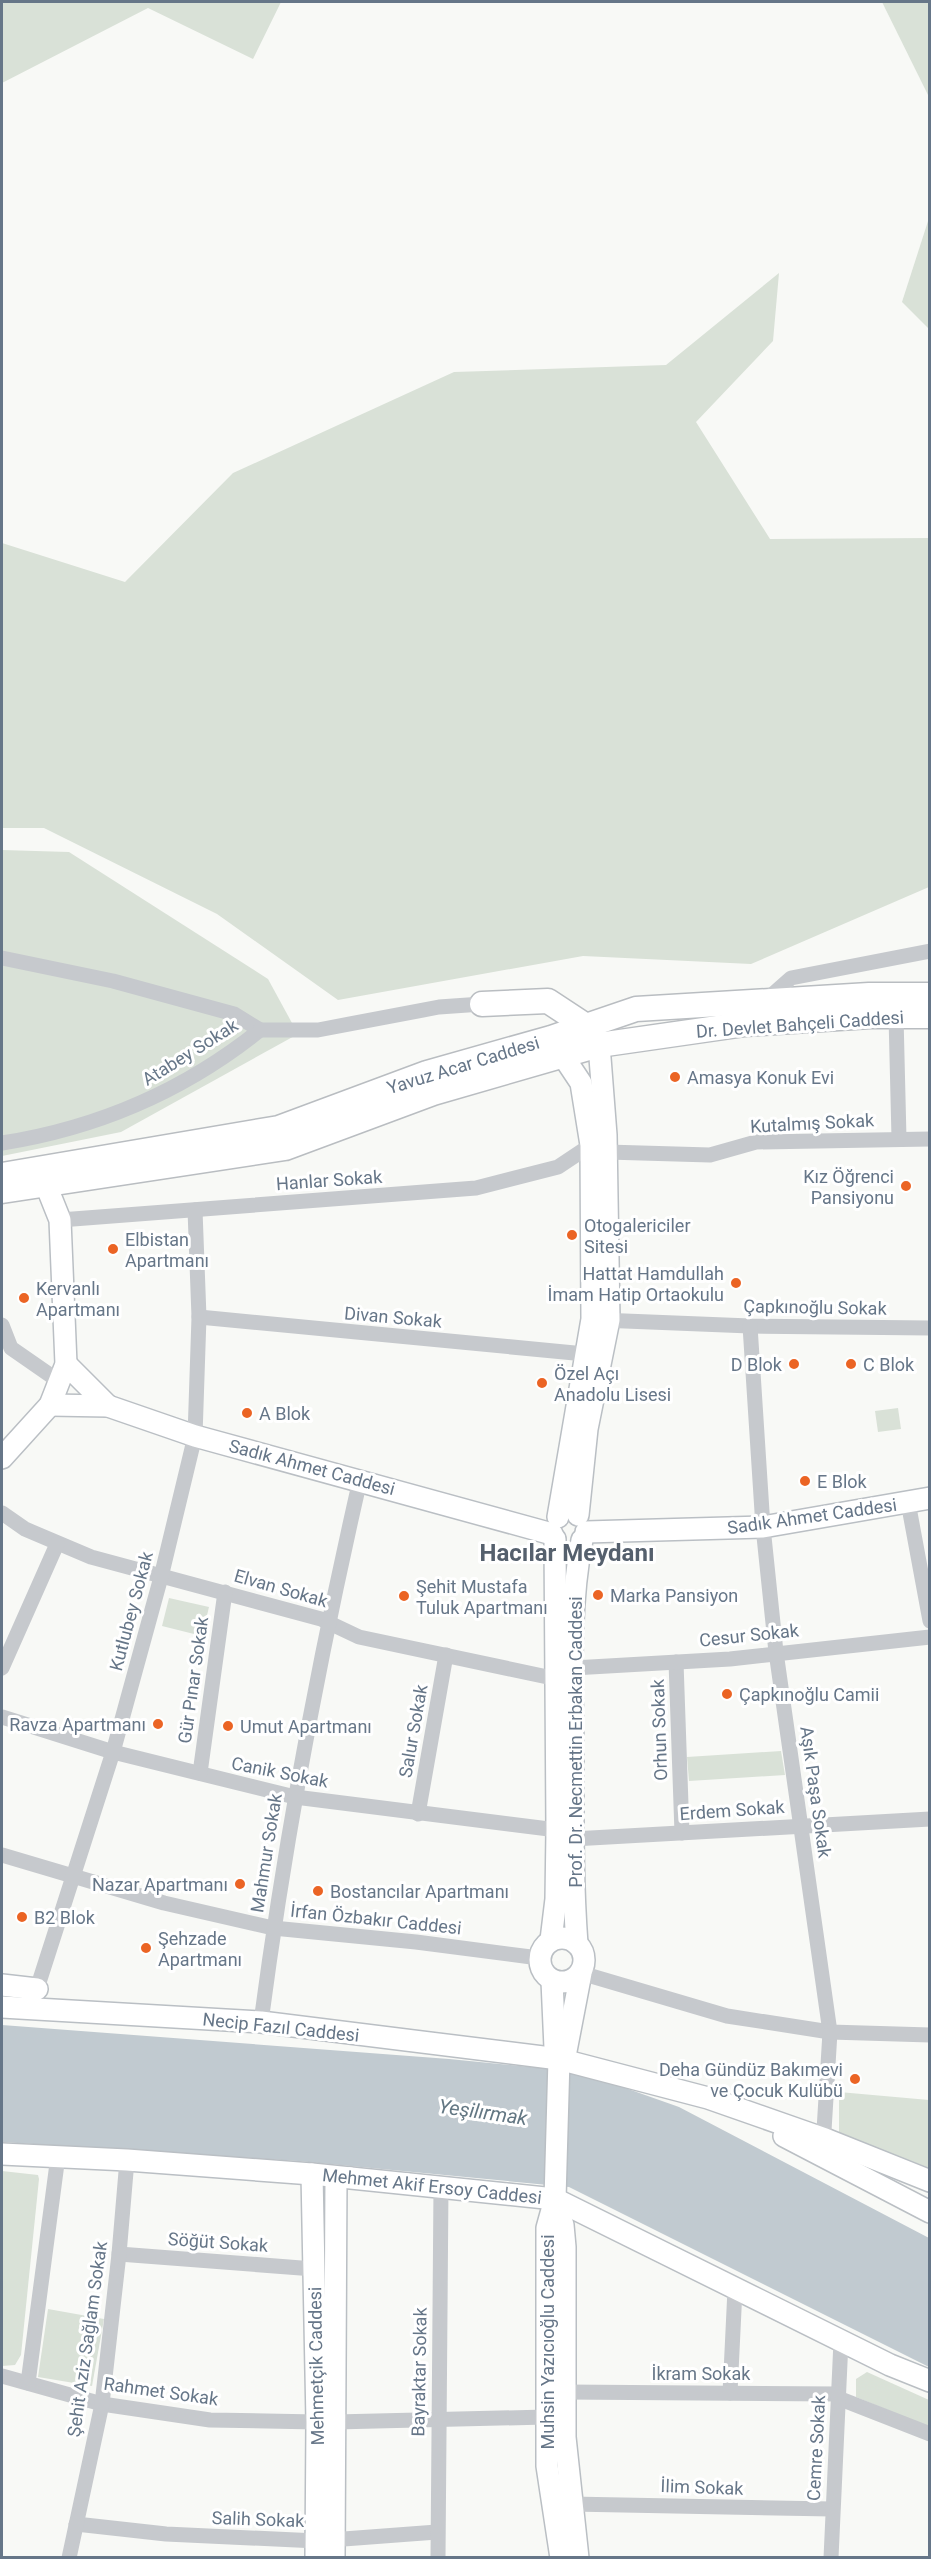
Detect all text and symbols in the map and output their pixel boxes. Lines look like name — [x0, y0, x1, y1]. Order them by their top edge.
street label: Dr. Devlet Bahçeli Caddesi — [695, 1006, 905, 1042]
street label: Atabey Sokak — [138, 1014, 242, 1090]
street label: Yavuz Acar Caddesi — [384, 1032, 542, 1098]
place label: Amasya Konuk Evi — [687, 1067, 834, 1088]
marker: Amasya Konuk Evi — [668, 1070, 682, 1084]
street label: Kutalmış Sokak — [750, 1109, 875, 1137]
street label: Hanlar Sokak — [275, 1166, 384, 1194]
place label: Kız Öğrenci Pansiyonu — [803, 1166, 894, 1208]
marker: Kız Öğrenci Pansiyonu — [899, 1179, 913, 1193]
place label: Otogalericiler Sitesi — [584, 1215, 690, 1257]
marker: Otogalericiler Sitesi — [565, 1228, 579, 1242]
place label: Elbistan Apartmanı — [125, 1229, 209, 1271]
marker: Elbistan Apartmanı — [106, 1242, 120, 1256]
place label: Hattat Hamdullah İmam Hatip Ortaokulu — [548, 1263, 724, 1305]
marker: Hattat Hamdullah İmam Hatip Ortaokulu — [729, 1276, 743, 1290]
place label: Kervanlı Apartmanı — [36, 1278, 120, 1320]
marker: Kervanlı Apartmanı — [17, 1291, 31, 1305]
street label: Çapkınoğlu Sokak — [743, 1295, 888, 1319]
street label: Divan Sokak — [343, 1302, 444, 1332]
place label: D Blok — [731, 1354, 783, 1375]
place label: C Blok — [863, 1354, 915, 1375]
marker: D Blok — [787, 1357, 801, 1371]
marker: C Blok — [844, 1357, 858, 1371]
place label: Özel Açı Anadolu Lisesi — [554, 1363, 671, 1405]
marker: Özel Açı Anadolu Lisesi — [535, 1376, 549, 1390]
place label: A Blok — [259, 1403, 311, 1424]
marker: A Blok — [240, 1406, 254, 1420]
street label: Sadık Ahmet Caddesi — [227, 1435, 397, 1499]
place label: E Blok — [817, 1471, 868, 1492]
marker: E Blok — [798, 1474, 812, 1488]
street label: Sadık Ahmet Caddesi — [726, 1494, 898, 1538]
district label: Hacılar Meydanı — [480, 1539, 654, 1567]
street label: Kutlubey Sokak — [105, 1548, 157, 1673]
street label: Elvan Sokak — [232, 1565, 331, 1612]
place label: Şehit Mustafa Tuluk Apartmanı — [416, 1576, 548, 1618]
place label: Marka Pansiyon — [610, 1585, 738, 1606]
marker: Marka Pansiyon — [591, 1588, 605, 1602]
marker: Şehit Mustafa Tuluk Apartmanı — [397, 1589, 411, 1603]
street label: Prof. Dr. Necmettin Erbakan Caddesi — [565, 1596, 586, 1888]
street label: Gür Pınar Sokak — [174, 1614, 212, 1745]
street label: Cesur Sokak — [698, 1619, 801, 1651]
street label: Orhun Sokak — [647, 1678, 671, 1781]
street label: Salur Sokak — [394, 1682, 432, 1779]
place label: Çapkınoğlu Camii — [739, 1684, 879, 1705]
marker: Çapkınoğlu Camii — [720, 1687, 734, 1701]
place label: Ravza Apartmanı — [9, 1714, 146, 1735]
place label: Umut Apartmanı — [240, 1716, 372, 1737]
marker: Ravza Apartmanı — [151, 1717, 165, 1731]
marker: Umut Apartmanı — [221, 1719, 235, 1733]
street label: Aşık Paşa Sokak — [796, 1725, 836, 1860]
street label: Canik Sokak — [230, 1752, 331, 1792]
street label: Mahmur Sokak — [246, 1791, 286, 1914]
street label: Erdem Sokak — [679, 1796, 786, 1824]
place label: Nazar Apartmanı — [92, 1874, 228, 1895]
marker: Nazar Apartmanı — [233, 1877, 247, 1891]
place label: Bostancılar Apartmanı — [330, 1881, 509, 1902]
marker: Bostancılar Apartmanı — [311, 1884, 325, 1898]
street label: İrfan Özbakır Caddesi — [289, 1900, 463, 1938]
place label: B2 Blok — [34, 1907, 96, 1928]
marker: B2 Blok — [15, 1910, 29, 1924]
place label: Şehzade Apartmanı — [158, 1928, 242, 1970]
marker: Şehzade Apartmanı — [139, 1941, 153, 1955]
street label: Necip Fazıl Caddesi — [202, 2008, 360, 2046]
place label: Deha Gündüz Bakımevi ve Çocuk Kulübü — [659, 2059, 843, 2101]
marker: Deha Gündüz Bakımevi ve Çocuk Kulübü — [848, 2072, 862, 2086]
water label: Yeşilırmak — [437, 2094, 530, 2130]
street label: Mehmet Akif Ersoy Caddesi — [321, 2164, 543, 2208]
street label: Söğüt Sokak — [167, 2228, 270, 2256]
street label: Muhsin Yazıcıoğlu Caddesi — [537, 2234, 558, 2450]
street label: Şehit Aziz Sağlam Sokak — [63, 2239, 111, 2438]
street label: Mehmetçik Caddesi — [304, 2286, 328, 2446]
street label: Bayraktar Sokak — [407, 2306, 431, 2437]
street label: İkram Sokak — [652, 2363, 751, 2384]
street label: Rahmet Sokak — [102, 2373, 220, 2410]
street label: Cemre Sokak — [803, 2394, 829, 2501]
street label: İlim Sokak — [660, 2475, 745, 2499]
street label: Salih Sokak — [211, 2507, 306, 2531]

